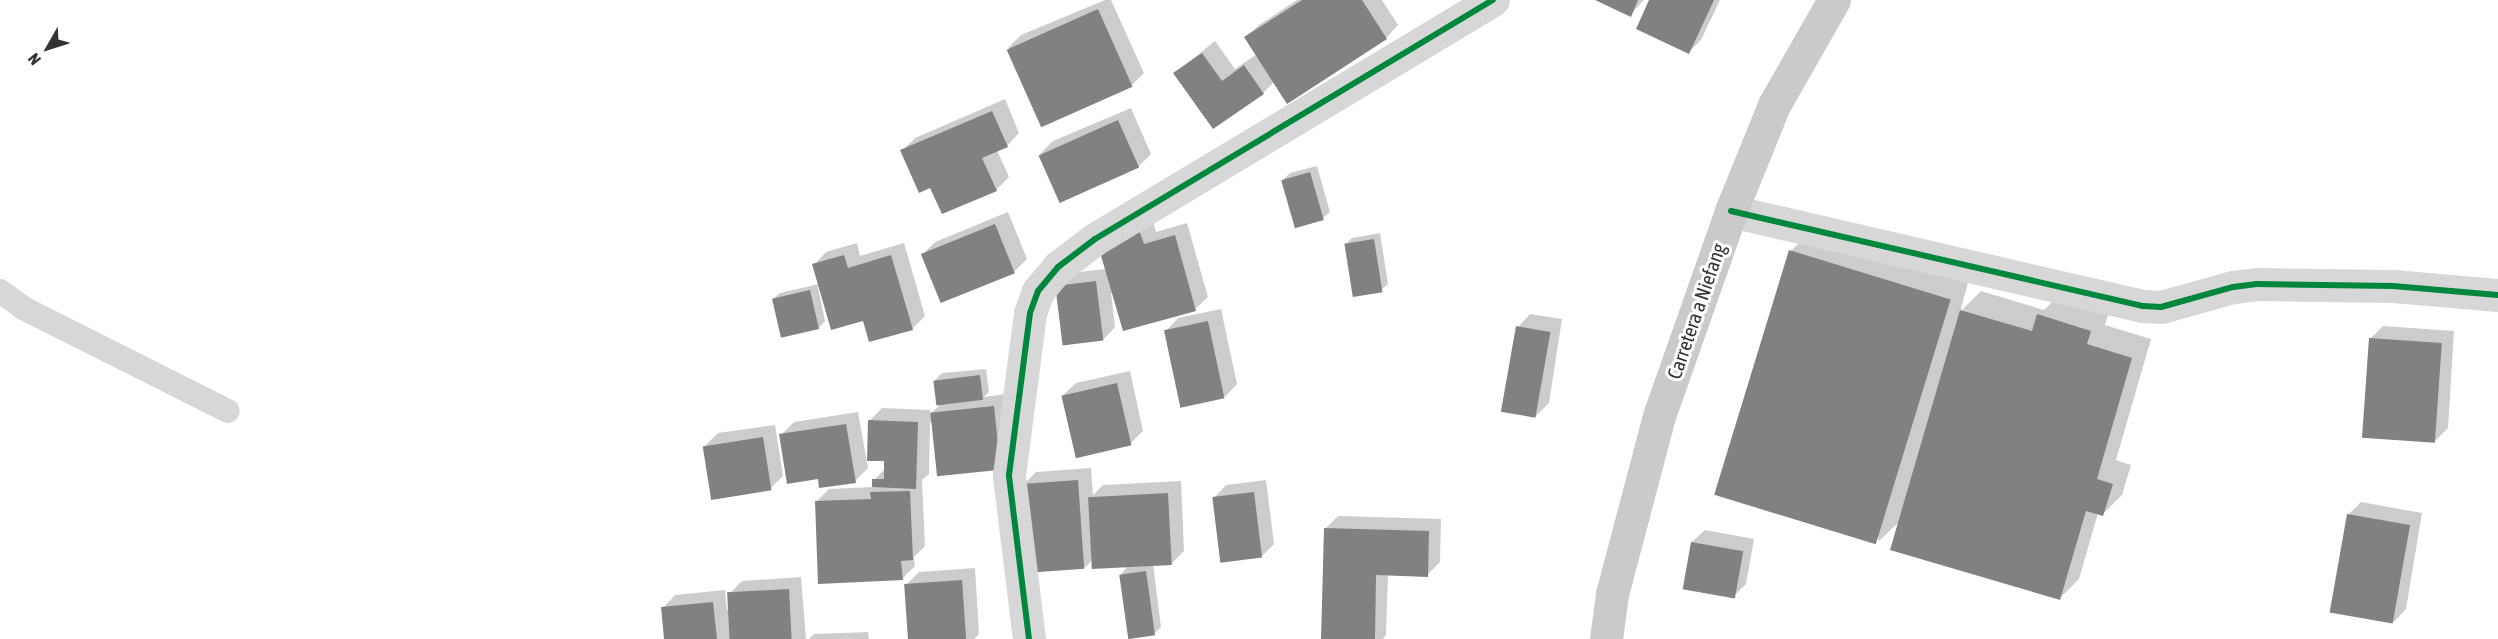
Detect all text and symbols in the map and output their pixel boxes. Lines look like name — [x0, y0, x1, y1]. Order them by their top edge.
north arrow — [18, 18, 78, 78]
text: N — [24, 50, 44, 69]
street label: Carretera a Niefang — [1662, 240, 1730, 382]

